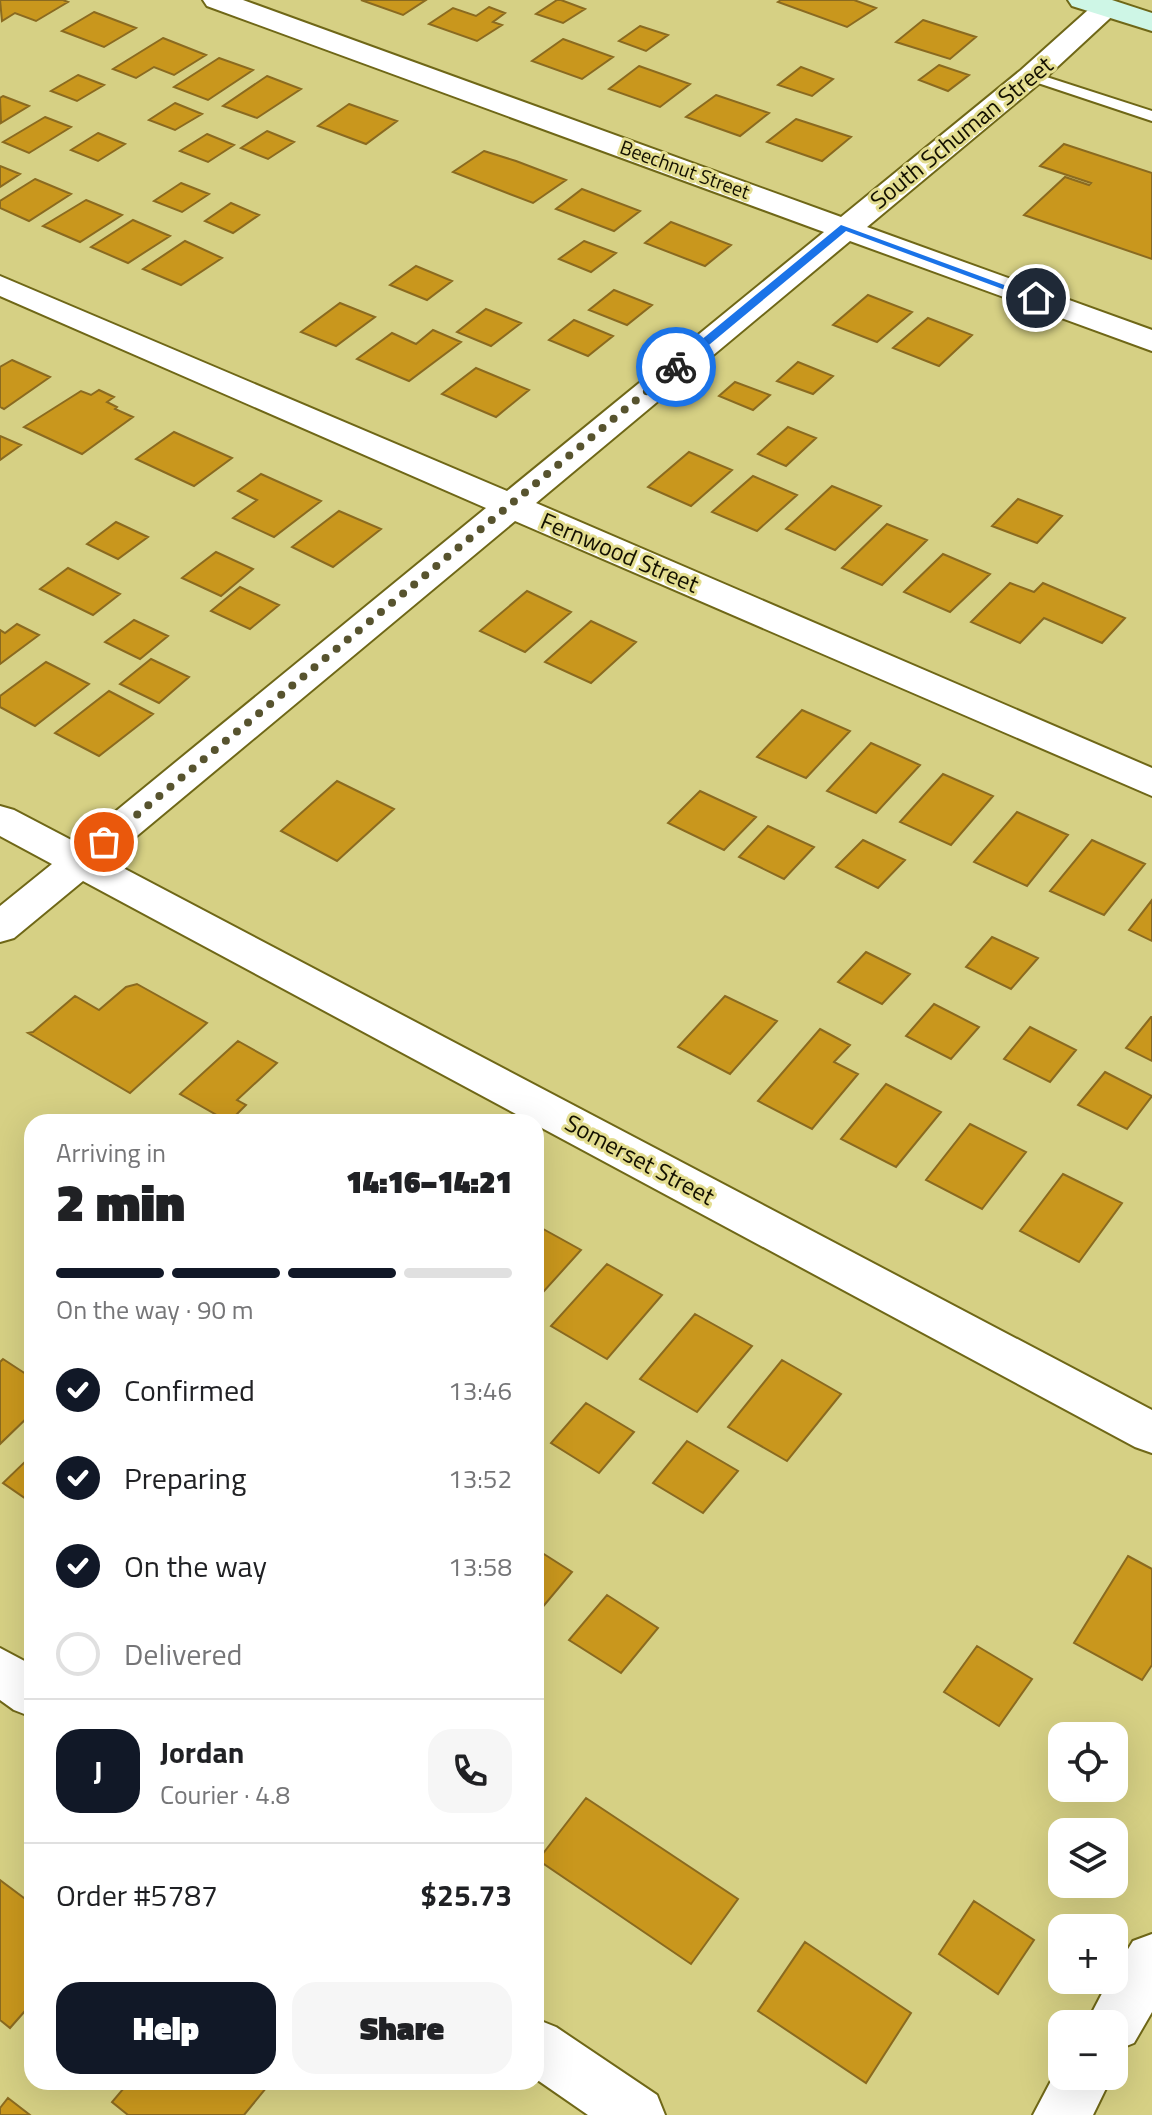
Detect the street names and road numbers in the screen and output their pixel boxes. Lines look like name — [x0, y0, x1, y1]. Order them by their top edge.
street label: South Schuman Street — [862, 46, 1061, 217]
street label: Beechnut Street — [616, 131, 754, 207]
street label: Fernwood Street — [535, 502, 705, 602]
street label: Somerset Street — [559, 1104, 722, 1214]

